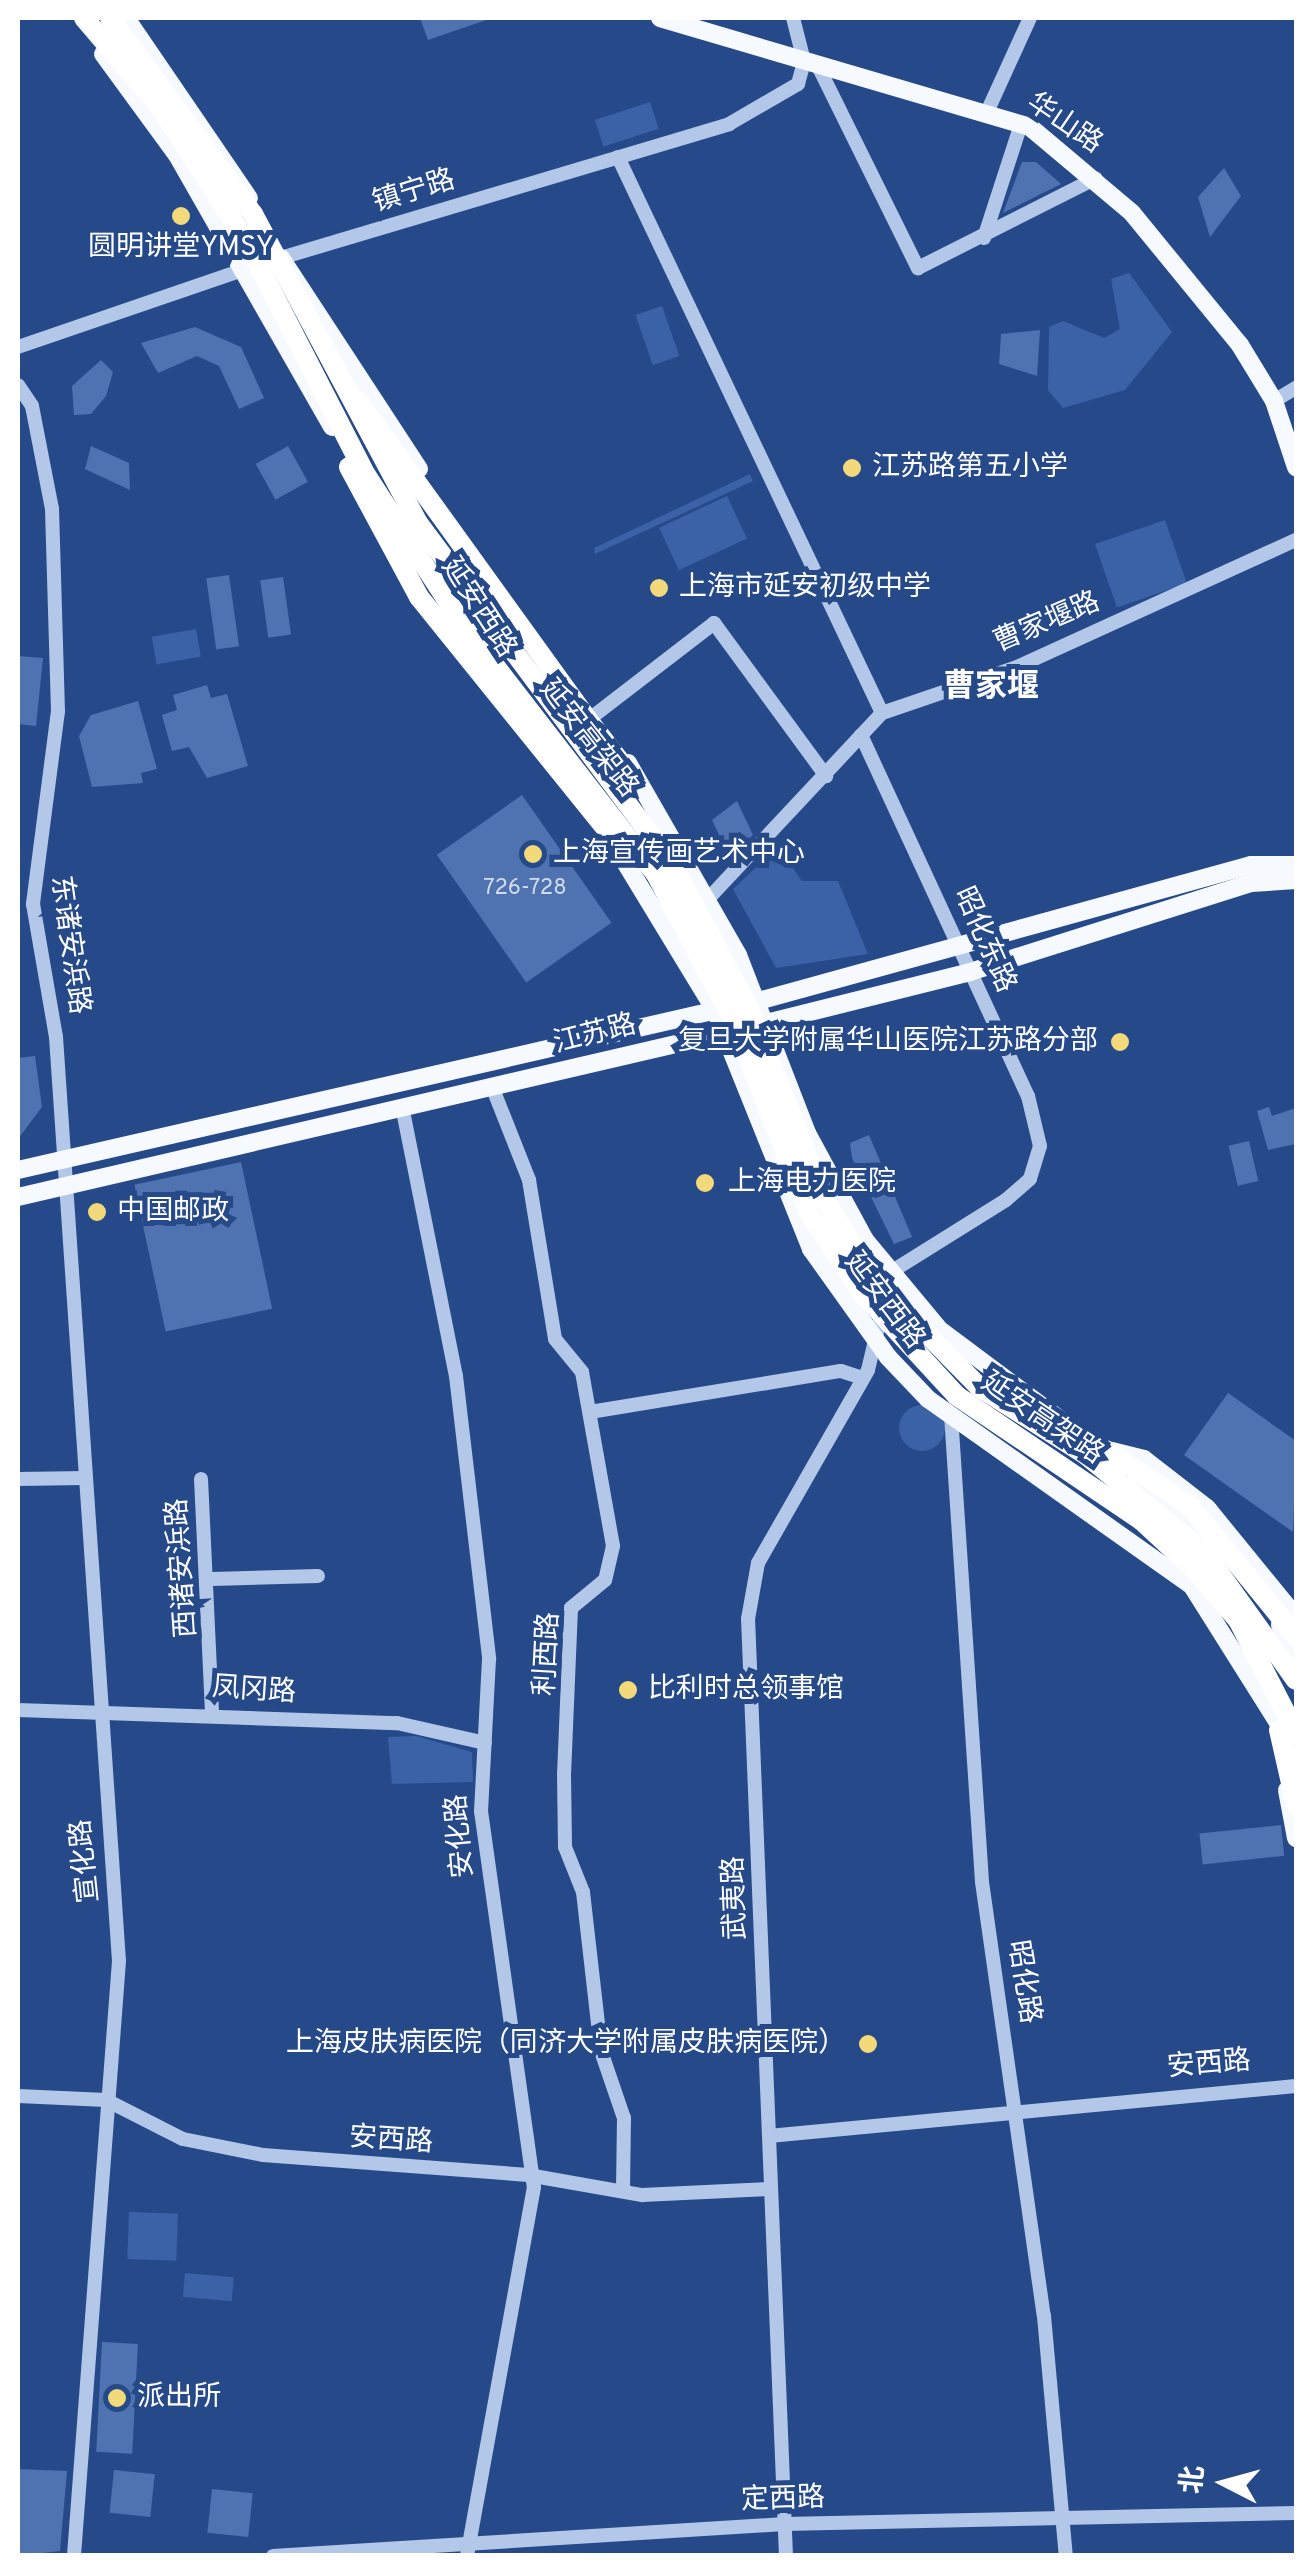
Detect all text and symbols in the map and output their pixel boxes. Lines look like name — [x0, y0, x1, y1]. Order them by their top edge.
street label: 华山路 — [1020, 87, 1108, 161]
street label: 镇宁路 — [369, 164, 459, 220]
marker: 圆明讲堂YMSY — [170, 205, 192, 227]
place label: 圆明讲堂YMSY — [88, 231, 274, 265]
place label: 江苏路第五小学 — [872, 451, 1068, 485]
marker: 江苏路第五小学 — [841, 457, 863, 479]
street label: 延安西路 — [433, 552, 523, 664]
place label: 上海市延安初级中学 — [679, 571, 931, 605]
marker: 上海市延安初级中学 — [648, 577, 670, 599]
street label: 曹家堰路 — [989, 586, 1105, 660]
district label: 曹家堰 — [943, 669, 1039, 707]
street label: 延安高架路 — [532, 673, 644, 805]
place label: 上海宣传画艺术中心 — [553, 837, 805, 871]
marker: 上海宣传画艺术中心 — [522, 843, 544, 865]
street label: 东诸安浜路 — [43, 873, 95, 1017]
house number: 726-728 — [483, 876, 567, 902]
street label: 昭化东路 — [946, 882, 1022, 998]
street label: 江苏路 — [550, 1009, 640, 1061]
place label: 复旦大学附属华山医院江苏路分部 — [678, 1025, 1098, 1059]
marker: 复旦大学附属华山医院江苏路分部 — [1107, 1029, 1133, 1055]
place label: 上海电力医院 — [728, 1166, 896, 1200]
marker: 上海电力医院 — [692, 1170, 718, 1196]
place label: 中国邮政 — [117, 1195, 229, 1229]
marker: 中国邮政 — [86, 1201, 108, 1223]
street label: 延安西路 — [837, 1246, 931, 1356]
street label: 延安高架路 — [975, 1366, 1109, 1472]
street label: 西诸安浜路 — [161, 1497, 205, 1639]
street label: 利西路 — [529, 1611, 567, 1697]
street label: 凤冈路 — [211, 1671, 297, 1711]
place label: 比利时总领事馆 — [648, 1673, 844, 1707]
marker: 比利时总领事馆 — [617, 1679, 639, 1701]
street label: 安化路 — [441, 1793, 481, 1879]
street label: 宣化路 — [65, 1817, 107, 1905]
street label: 武夷路 — [718, 1855, 754, 1941]
street label: 昭化路 — [1000, 1938, 1046, 2026]
place label: 上海皮肤病医院（同济大学附属皮肤病医院） — [286, 2027, 846, 2061]
marker: 上海皮肤病医院（同济大学附属皮肤病医院） — [855, 2031, 881, 2057]
street label: 安西路 — [1166, 2045, 1252, 2085]
street label: 安西路 — [348, 2121, 434, 2161]
place label: 派出所 — [137, 2381, 221, 2415]
marker: 派出所 — [106, 2387, 128, 2409]
north arrow — [1174, 2433, 1274, 2533]
text: 北 — [1175, 2464, 1214, 2496]
street label: 定西路 — [740, 2482, 826, 2518]

